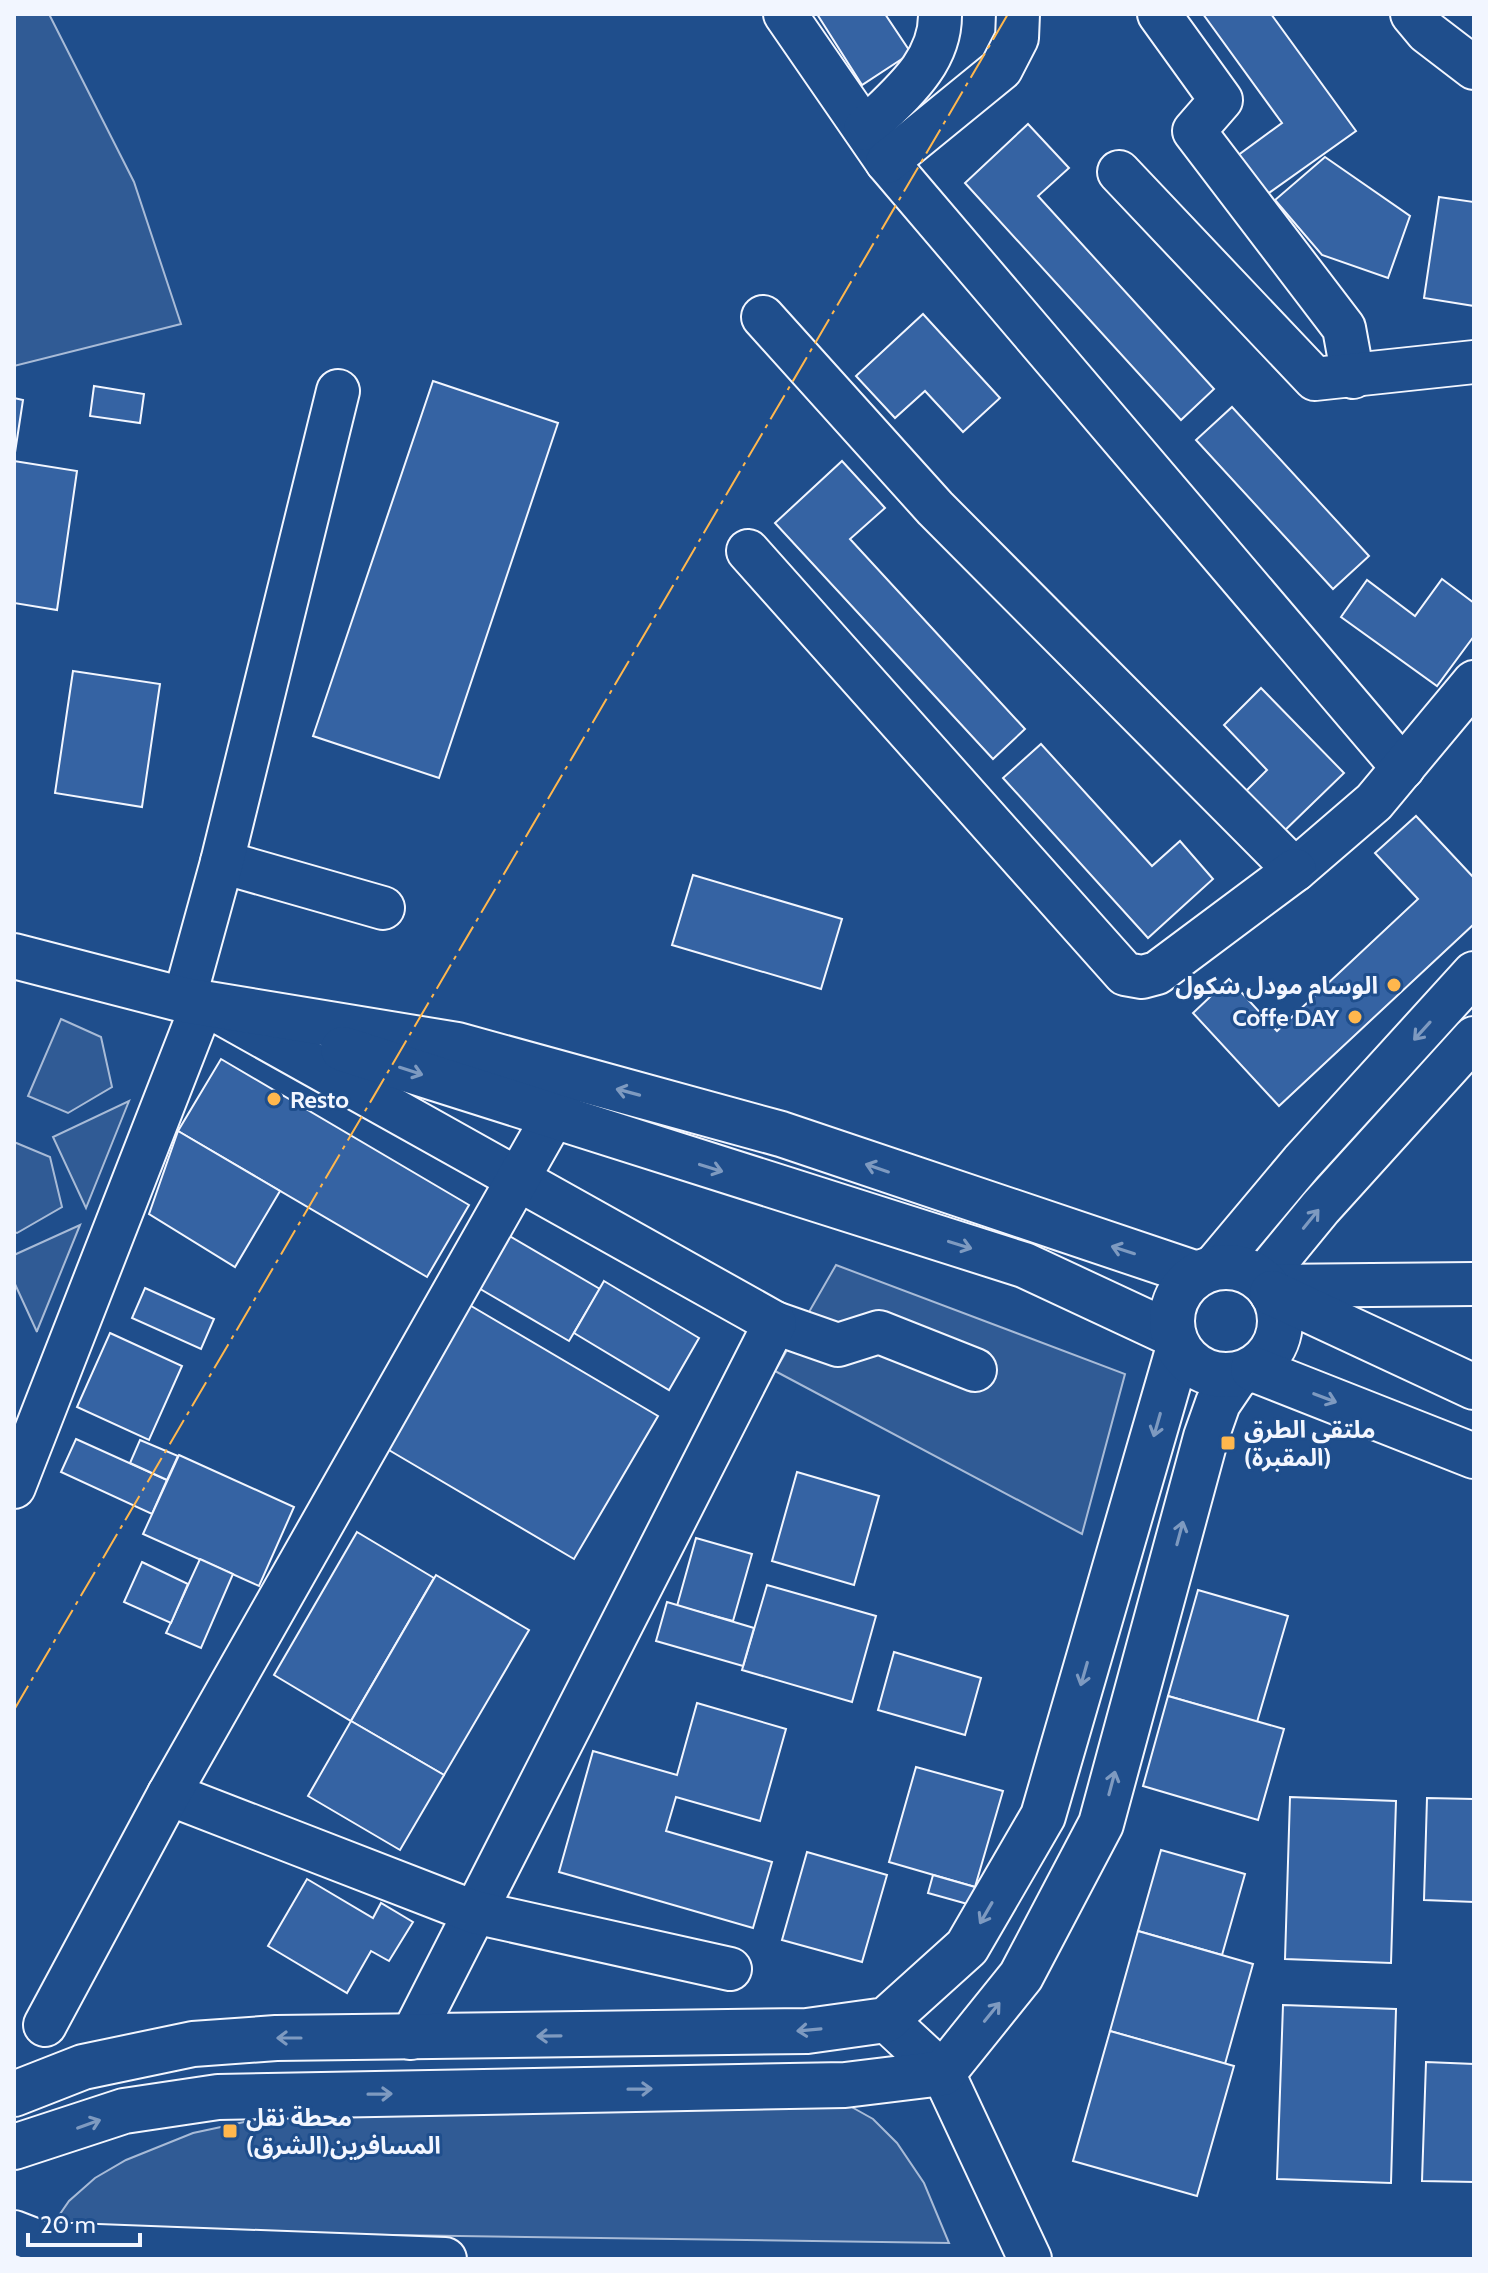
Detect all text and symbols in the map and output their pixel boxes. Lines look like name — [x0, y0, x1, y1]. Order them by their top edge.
place label: الوسام مودل سكول — [1175, 971, 1378, 1004]
marker: الوسام مودل سكول — [1385, 976, 1403, 994]
place label: Coffe DAY — [1232, 1003, 1340, 1032]
marker: Coffe DAY — [1346, 1008, 1364, 1026]
one-way arrow — [1413, 1021, 1431, 1041]
one-way arrow — [398, 1064, 423, 1079]
one-way arrow — [616, 1084, 642, 1099]
place label: Resto — [290, 1085, 349, 1114]
marker: Resto — [265, 1090, 283, 1108]
one-way arrow — [865, 1159, 890, 1174]
one-way arrow — [699, 1161, 724, 1176]
one-way arrow — [1302, 1209, 1319, 1230]
one-way arrow — [946, 1238, 972, 1253]
one-way arrow — [1111, 1242, 1136, 1257]
one-way arrow — [1312, 1392, 1337, 1406]
one-way arrow — [1149, 1411, 1164, 1437]
place label: ملتقى الطرق (المقبرة) — [1244, 1415, 1375, 1472]
marker: ملتقى الطرق (المقبرة) — [1219, 1434, 1237, 1452]
one-way arrow — [1174, 1520, 1189, 1546]
one-way arrow — [1076, 1661, 1091, 1687]
one-way arrow — [1105, 1771, 1120, 1797]
one-way arrow — [978, 1901, 994, 1924]
one-way arrow — [983, 2002, 1001, 2023]
one-way arrow — [796, 2023, 823, 2038]
one-way arrow — [536, 2028, 563, 2044]
one-way arrow — [276, 2030, 303, 2046]
one-way arrow — [626, 2081, 653, 2096]
one-way arrow — [366, 2086, 393, 2102]
place label: محطة نقل المسافرين(الشرق) — [246, 2103, 441, 2160]
one-way arrow — [76, 2116, 100, 2130]
marker: محطة نقل المسافرين(الشرق) — [221, 2122, 239, 2140]
scale bar — [28, 2197, 140, 2247]
text: 20 m — [40, 2210, 96, 2239]

